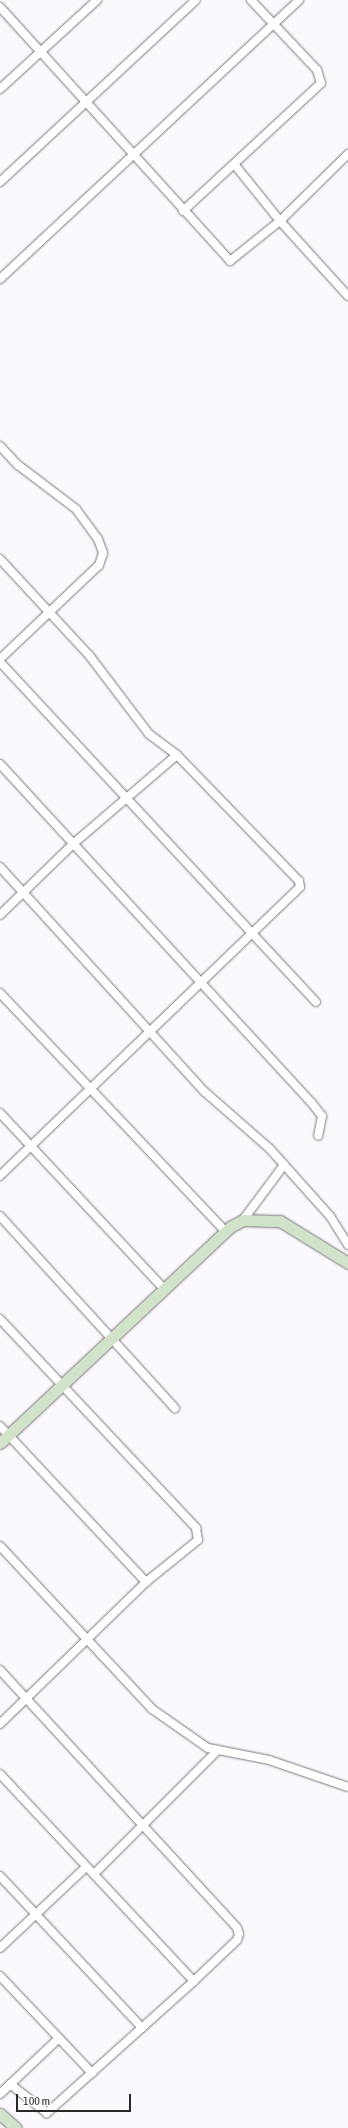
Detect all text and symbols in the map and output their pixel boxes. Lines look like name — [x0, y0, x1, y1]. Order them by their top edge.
scale bar — [18, 2086, 133, 2112]
text: 100 m — [23, 2094, 50, 2108]

